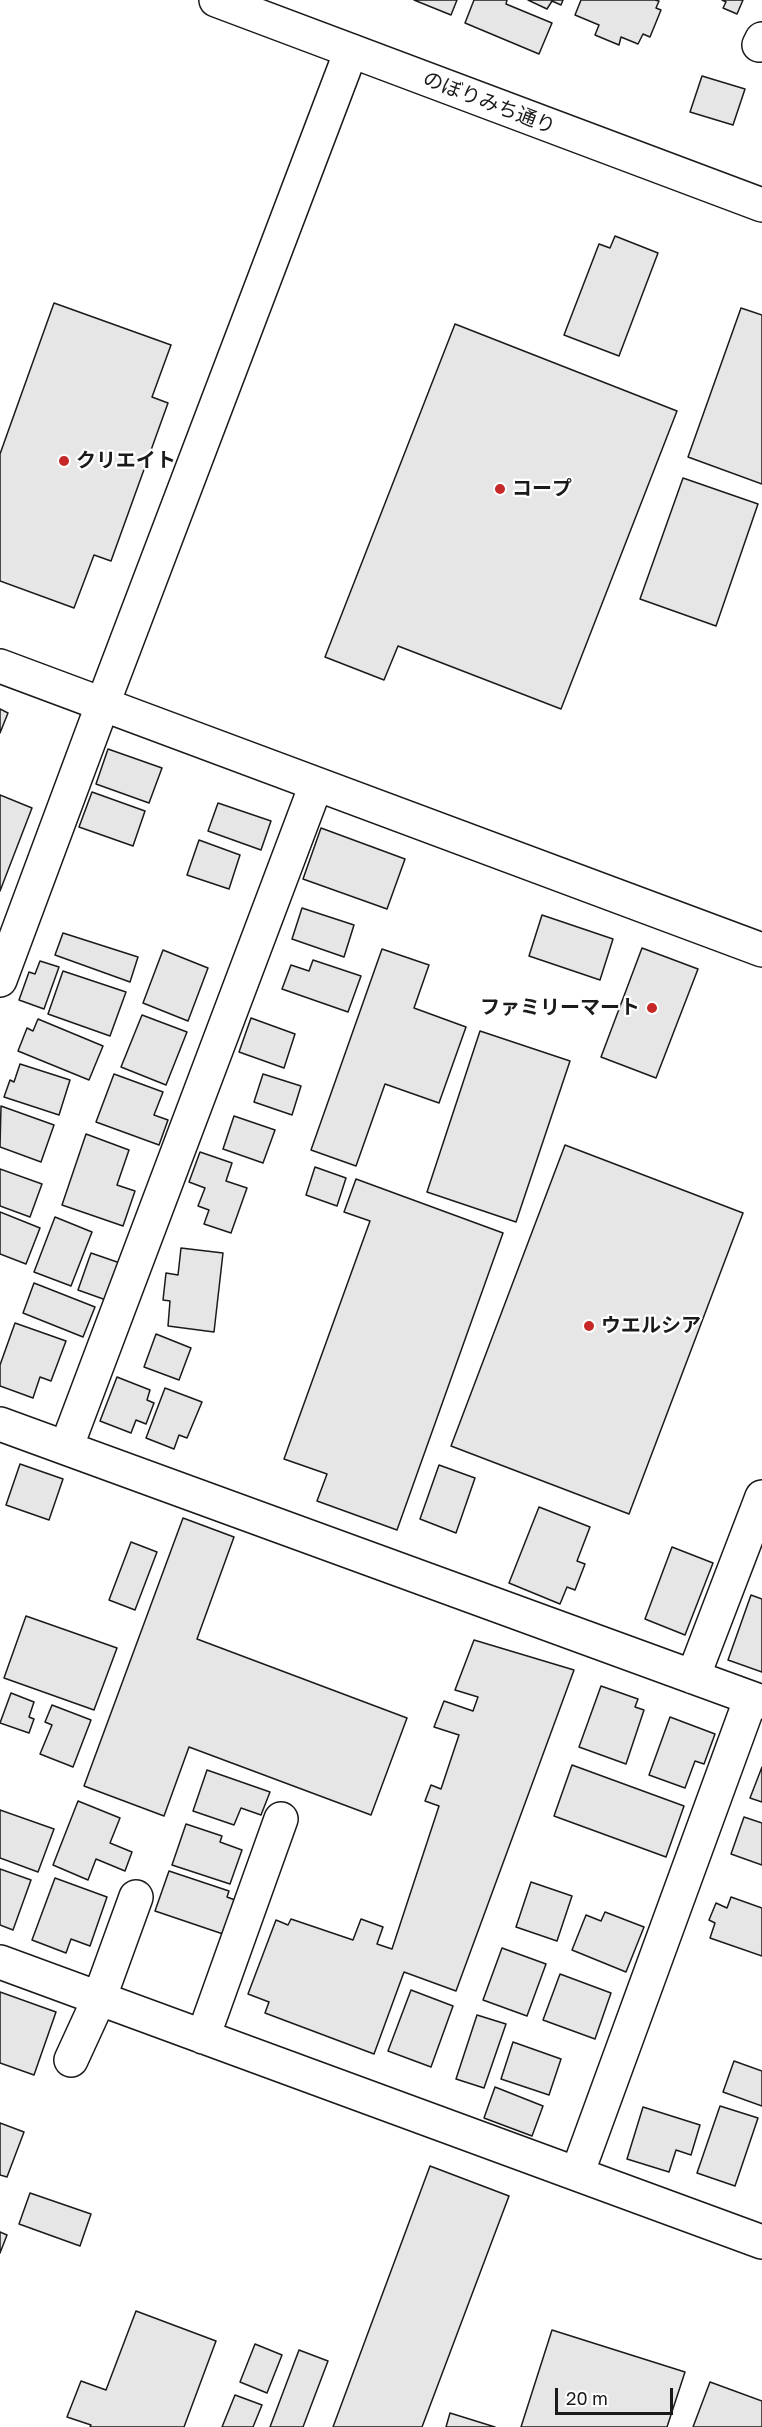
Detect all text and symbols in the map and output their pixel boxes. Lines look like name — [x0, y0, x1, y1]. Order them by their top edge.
street label: のぼりみち通り — [419, 67, 559, 139]
place label: クリエイト — [76, 449, 176, 473]
marker: クリエイト — [57, 454, 71, 468]
place label: コープ — [512, 477, 572, 501]
marker: コープ — [493, 482, 507, 496]
place label: ファミリーマート — [480, 996, 640, 1020]
marker: ファミリーマート — [645, 1001, 659, 1015]
place label: ウエルシア — [601, 1314, 701, 1338]
marker: ウエルシア — [582, 1319, 596, 1333]
scale bar — [558, 2376, 676, 2414]
text: 20 m — [566, 2387, 608, 2409]

